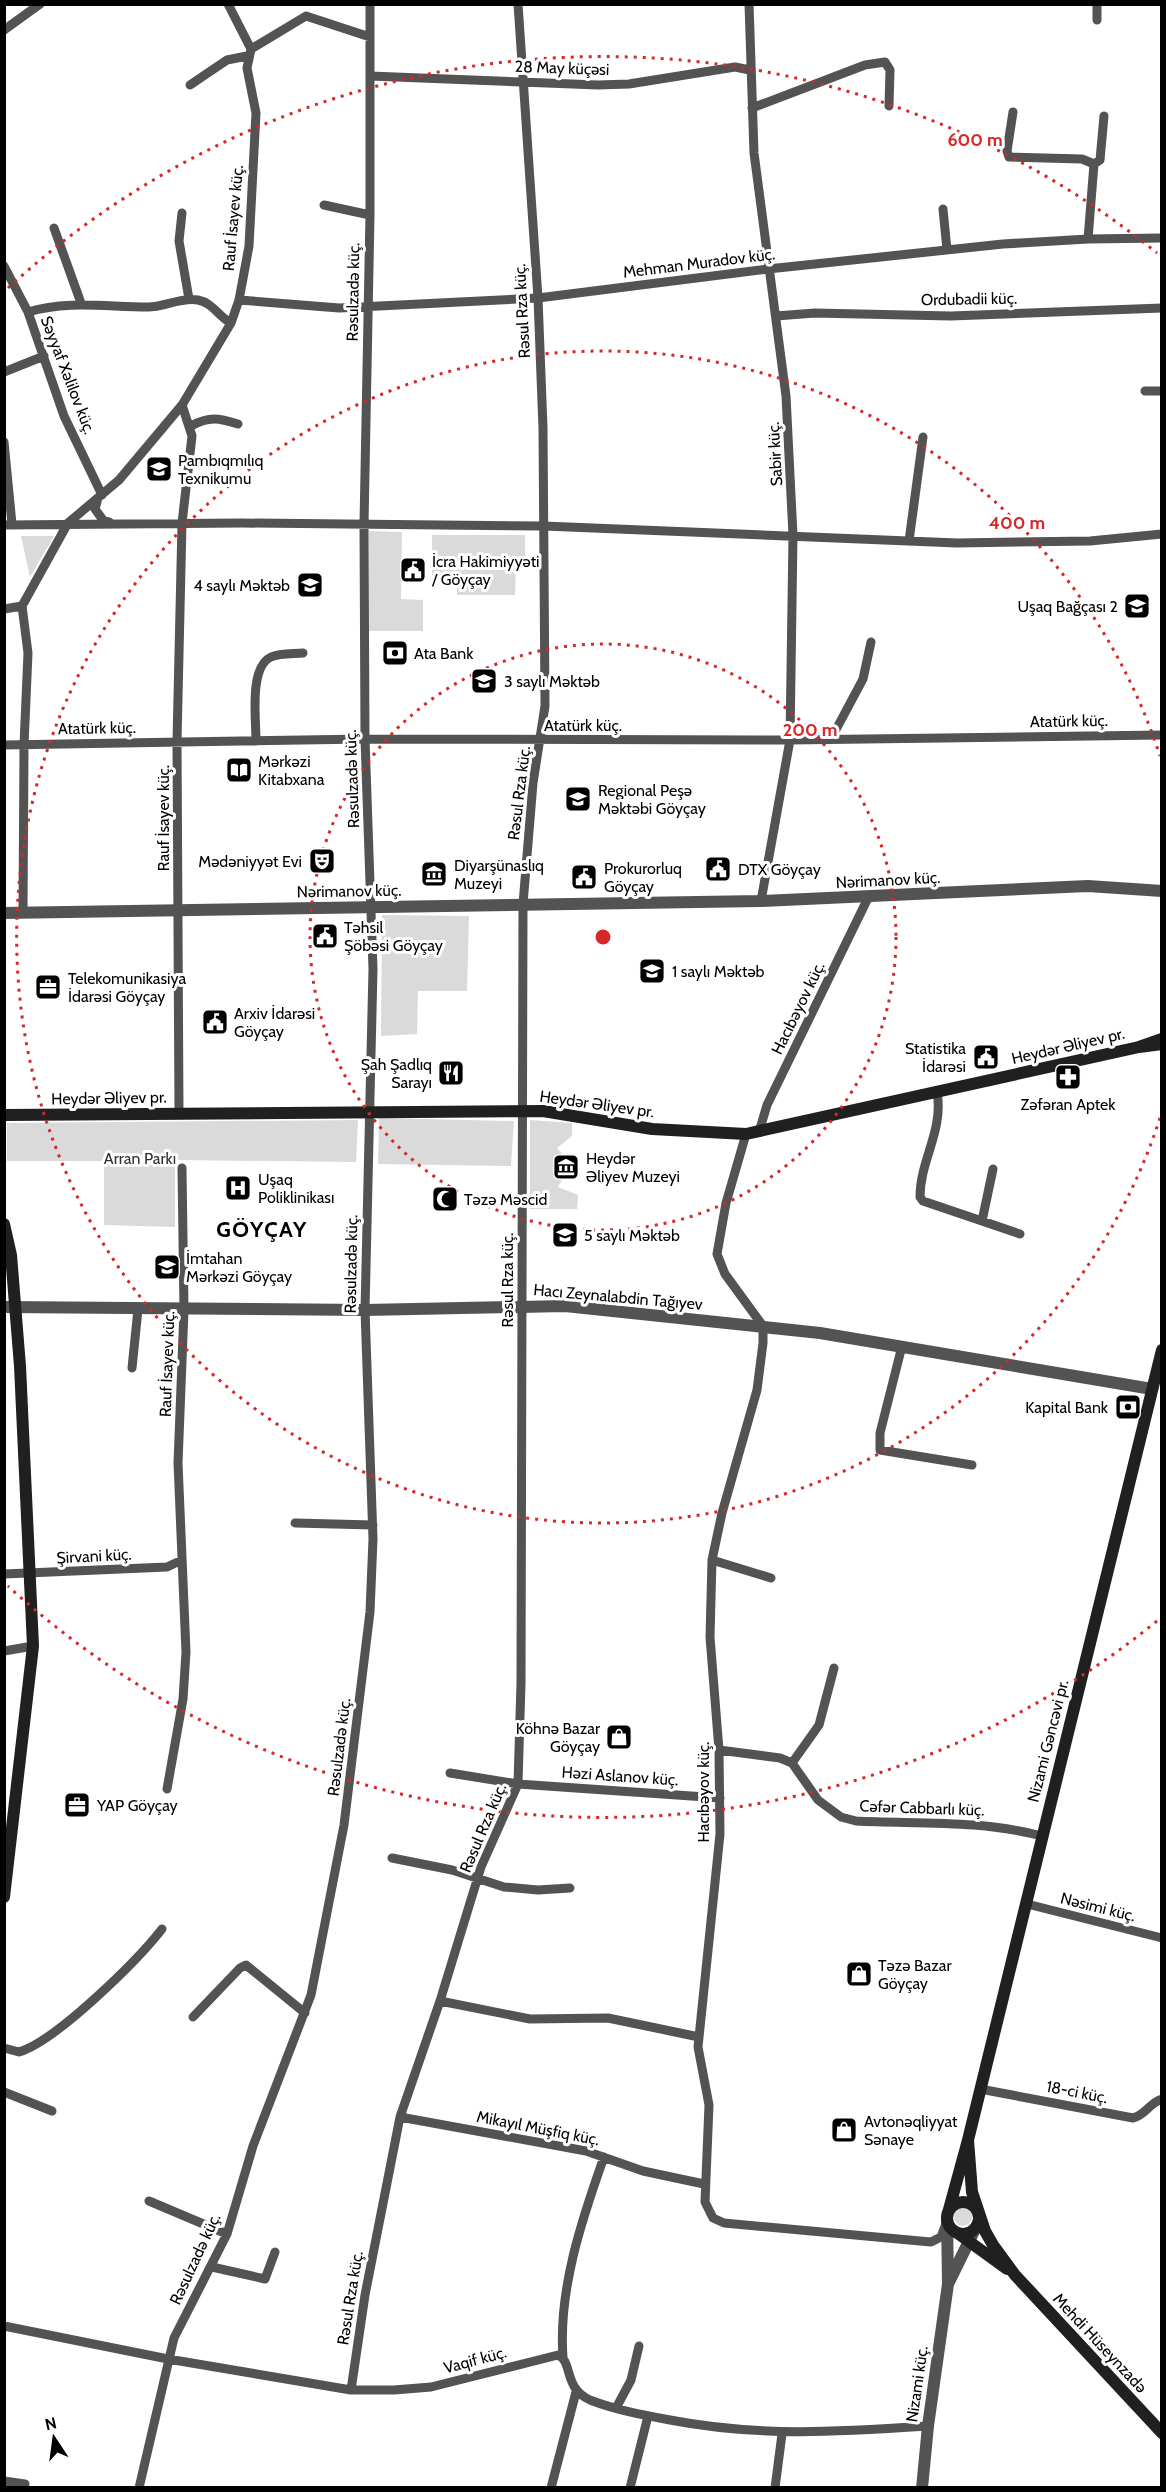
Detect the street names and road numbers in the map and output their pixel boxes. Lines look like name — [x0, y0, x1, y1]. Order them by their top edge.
street label: 28 May küçəsi — [514, 57, 610, 79]
street label: Rauf İsayev küç. — [219, 164, 247, 272]
street label: Rəsulzadə küç. — [343, 243, 363, 341]
street label: Mehman Muradov küç. — [622, 244, 776, 282]
street label: Rəsul Rza küç. — [510, 263, 534, 359]
street label: Ordubadii küç. — [921, 289, 1017, 309]
street label: Səyyaf Xəlilov küç. — [37, 313, 99, 437]
street label: Sabir küç. — [764, 421, 786, 487]
street label: Atatürk küç. — [1030, 711, 1108, 731]
street label: Atatürk küç. — [544, 716, 622, 735]
street label: Atatürk küç. — [58, 718, 136, 738]
street label: Rəsulzadə küç. — [341, 729, 363, 829]
street label: Rəsul Rza küç. — [504, 745, 534, 841]
street label: Rauf İsayev küç. — [154, 765, 173, 871]
street label: Nərimanov küç. — [835, 868, 941, 892]
street label: Nərimanov küç. — [296, 881, 402, 901]
street label: Hacıbəyov küç. — [767, 959, 829, 1057]
street label: Heydər Əliyev pr. — [1010, 1024, 1126, 1068]
street label: Heydər Əliyev pr. — [51, 1087, 167, 1109]
street label: Heydər Əliyev pr. — [538, 1087, 656, 1121]
street label: Rəsulzadə küç. — [341, 1215, 361, 1313]
street label: Rəsul Rza küç. — [498, 1233, 517, 1327]
street label: Hacı Zeynalabdin Tağıyev — [533, 1280, 704, 1314]
street label: Rauf İsayev küç. — [156, 1311, 178, 1417]
street label: Şirvani küç. — [56, 1545, 132, 1567]
street label: Nizami Gəncəvi pr. — [1024, 1678, 1072, 1804]
street label: Rəsulzadə küç. — [324, 1697, 354, 1797]
street label: Hacıbəyov küç. — [694, 1742, 713, 1842]
street label: Həzi Aslanov küç. — [561, 1762, 679, 1790]
street label: Rəsul Rza küç. — [456, 1781, 510, 1875]
street label: Cəfər Cabbarlı küç. — [859, 1796, 985, 1820]
street label: Nəsimi küç. — [1059, 1889, 1137, 1925]
street label: 18-ci küç. — [1045, 2077, 1109, 2107]
street label: Mikayıl Müşfiq küç. — [475, 2107, 601, 2149]
street label: Rəsulzadə küç. — [166, 2210, 224, 2308]
street label: Rəsul Rza küç. — [333, 2250, 367, 2346]
street label: Mehdi Hüseynzadə — [1049, 2289, 1151, 2397]
street label: Vaqif küç. — [442, 2343, 508, 2377]
street label: Nizami küç. — [902, 2345, 932, 2423]

